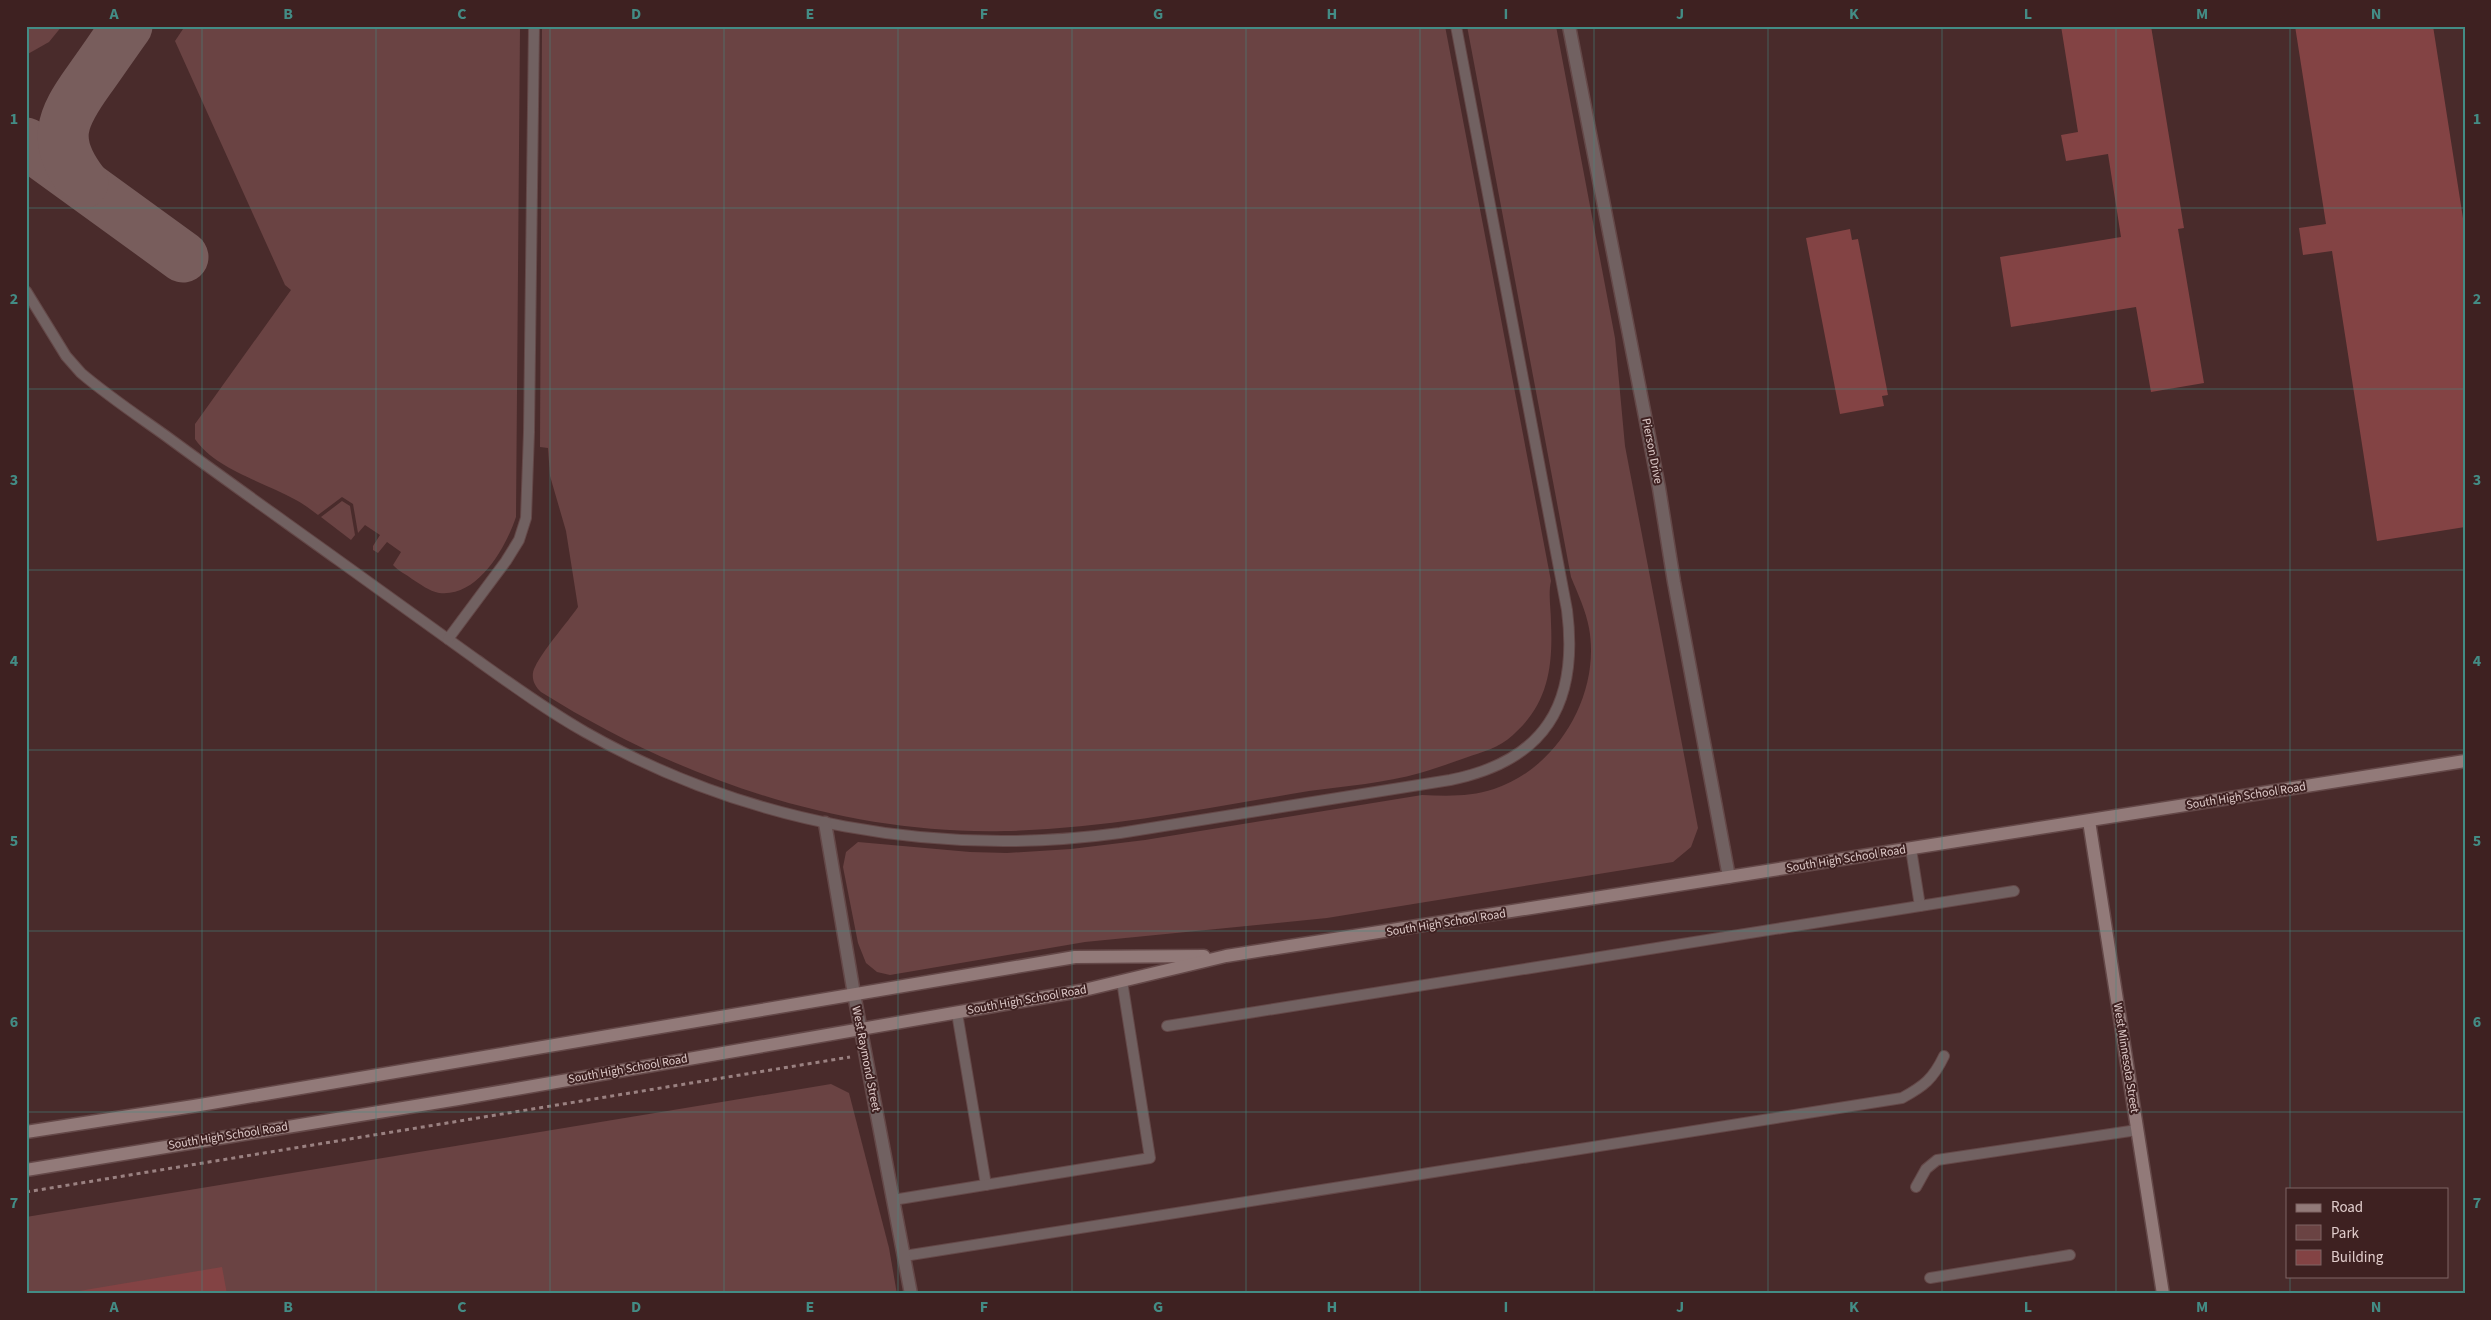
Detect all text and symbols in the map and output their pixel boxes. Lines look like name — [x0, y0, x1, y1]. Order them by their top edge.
text: A — [108, 3, 119, 25]
text: B — [283, 3, 293, 25]
text: C — [457, 3, 467, 25]
text: D — [631, 3, 641, 25]
text: E — [806, 3, 814, 25]
text: F — [980, 3, 988, 25]
text: G — [1153, 3, 1163, 25]
text: H — [1327, 3, 1337, 25]
text: I — [1504, 3, 1508, 25]
text: J — [1676, 3, 1684, 25]
text: K — [1849, 3, 1859, 25]
text: L — [2024, 3, 2032, 25]
text: M — [2196, 3, 2208, 25]
text: N — [2371, 3, 2381, 25]
text: 1 — [10, 108, 18, 130]
text: 1 — [2473, 108, 2481, 130]
text: 2 — [10, 288, 18, 310]
text: 2 — [2473, 288, 2481, 310]
street label: Pierson Drive — [1637, 417, 1667, 485]
text: 3 — [10, 469, 18, 491]
text: 3 — [2473, 469, 2481, 491]
text: 4 — [10, 650, 19, 672]
text: 4 — [2473, 650, 2482, 672]
street label: South High School Road — [2185, 778, 2307, 814]
text: 5 — [10, 830, 18, 852]
text: 5 — [2473, 830, 2481, 852]
street label: South High School Road — [1785, 841, 1907, 877]
street label: South High School Road — [1385, 905, 1507, 941]
street label: South High School Road — [966, 981, 1088, 1019]
street label: West Minnesota Street — [2109, 1002, 2143, 1114]
street label: West Raymond Street — [847, 1005, 885, 1113]
text: 6 — [10, 1011, 18, 1033]
text: 6 — [2473, 1011, 2481, 1033]
street label: South High School Road — [567, 1050, 689, 1088]
street label: South High School Road — [167, 1118, 289, 1154]
legend — [2286, 1188, 2448, 1278]
text: 7 — [10, 1192, 18, 1214]
text: 7 — [2473, 1192, 2481, 1214]
text: Road — [2331, 1197, 2363, 1218]
text: Park — [2331, 1223, 2360, 1244]
text: Building — [2331, 1247, 2384, 1268]
text: A — [108, 1296, 119, 1318]
text: B — [283, 1296, 293, 1318]
text: C — [457, 1296, 467, 1318]
text: D — [631, 1296, 641, 1318]
text: E — [806, 1296, 814, 1318]
text: F — [980, 1296, 988, 1318]
text: G — [1153, 1296, 1163, 1318]
text: H — [1327, 1296, 1337, 1318]
text: I — [1504, 1296, 1508, 1318]
text: J — [1676, 1296, 1684, 1318]
text: K — [1849, 1296, 1859, 1318]
text: L — [2024, 1296, 2032, 1318]
text: M — [2196, 1296, 2208, 1318]
text: N — [2371, 1296, 2381, 1318]

